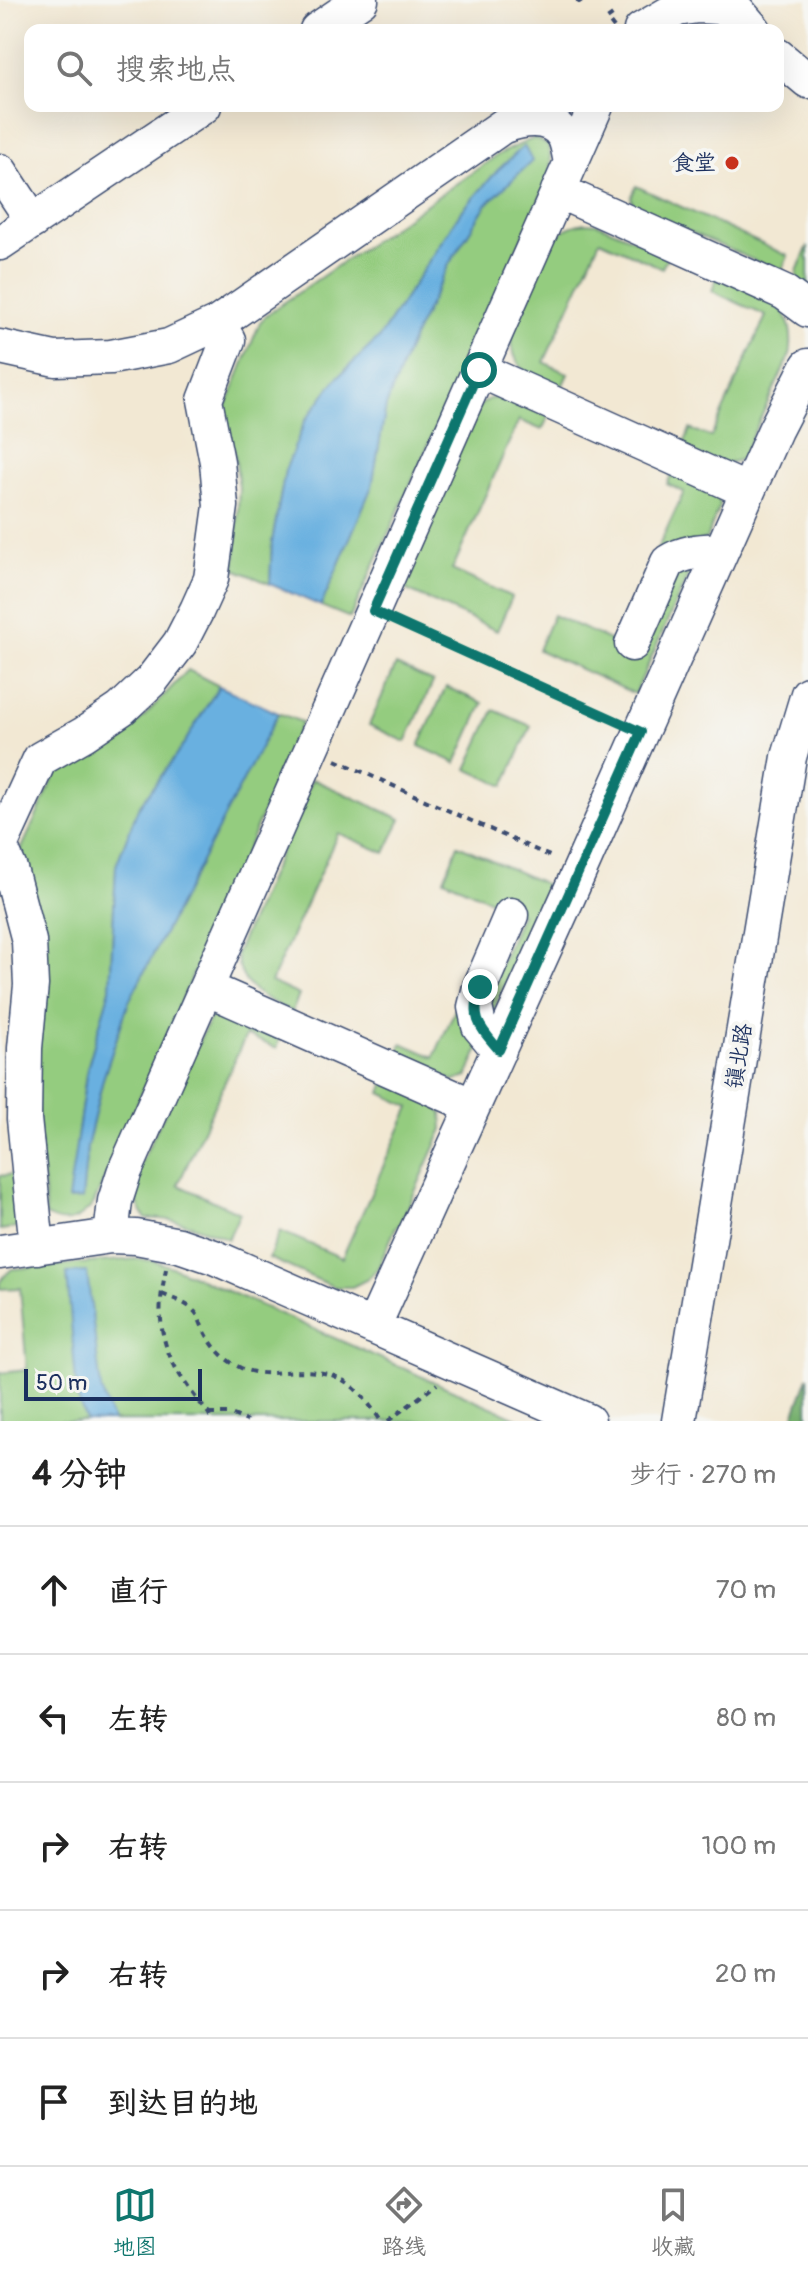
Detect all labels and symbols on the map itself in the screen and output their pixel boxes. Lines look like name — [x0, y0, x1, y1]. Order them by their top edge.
place label: 食堂 — [672, 149, 716, 177]
marker: 食堂 — [723, 154, 741, 172]
route start — [461, 352, 497, 388]
route end — [462, 969, 498, 1005]
street label: 镇北路 — [720, 1021, 758, 1091]
scale bar — [24, 1365, 202, 1401]

